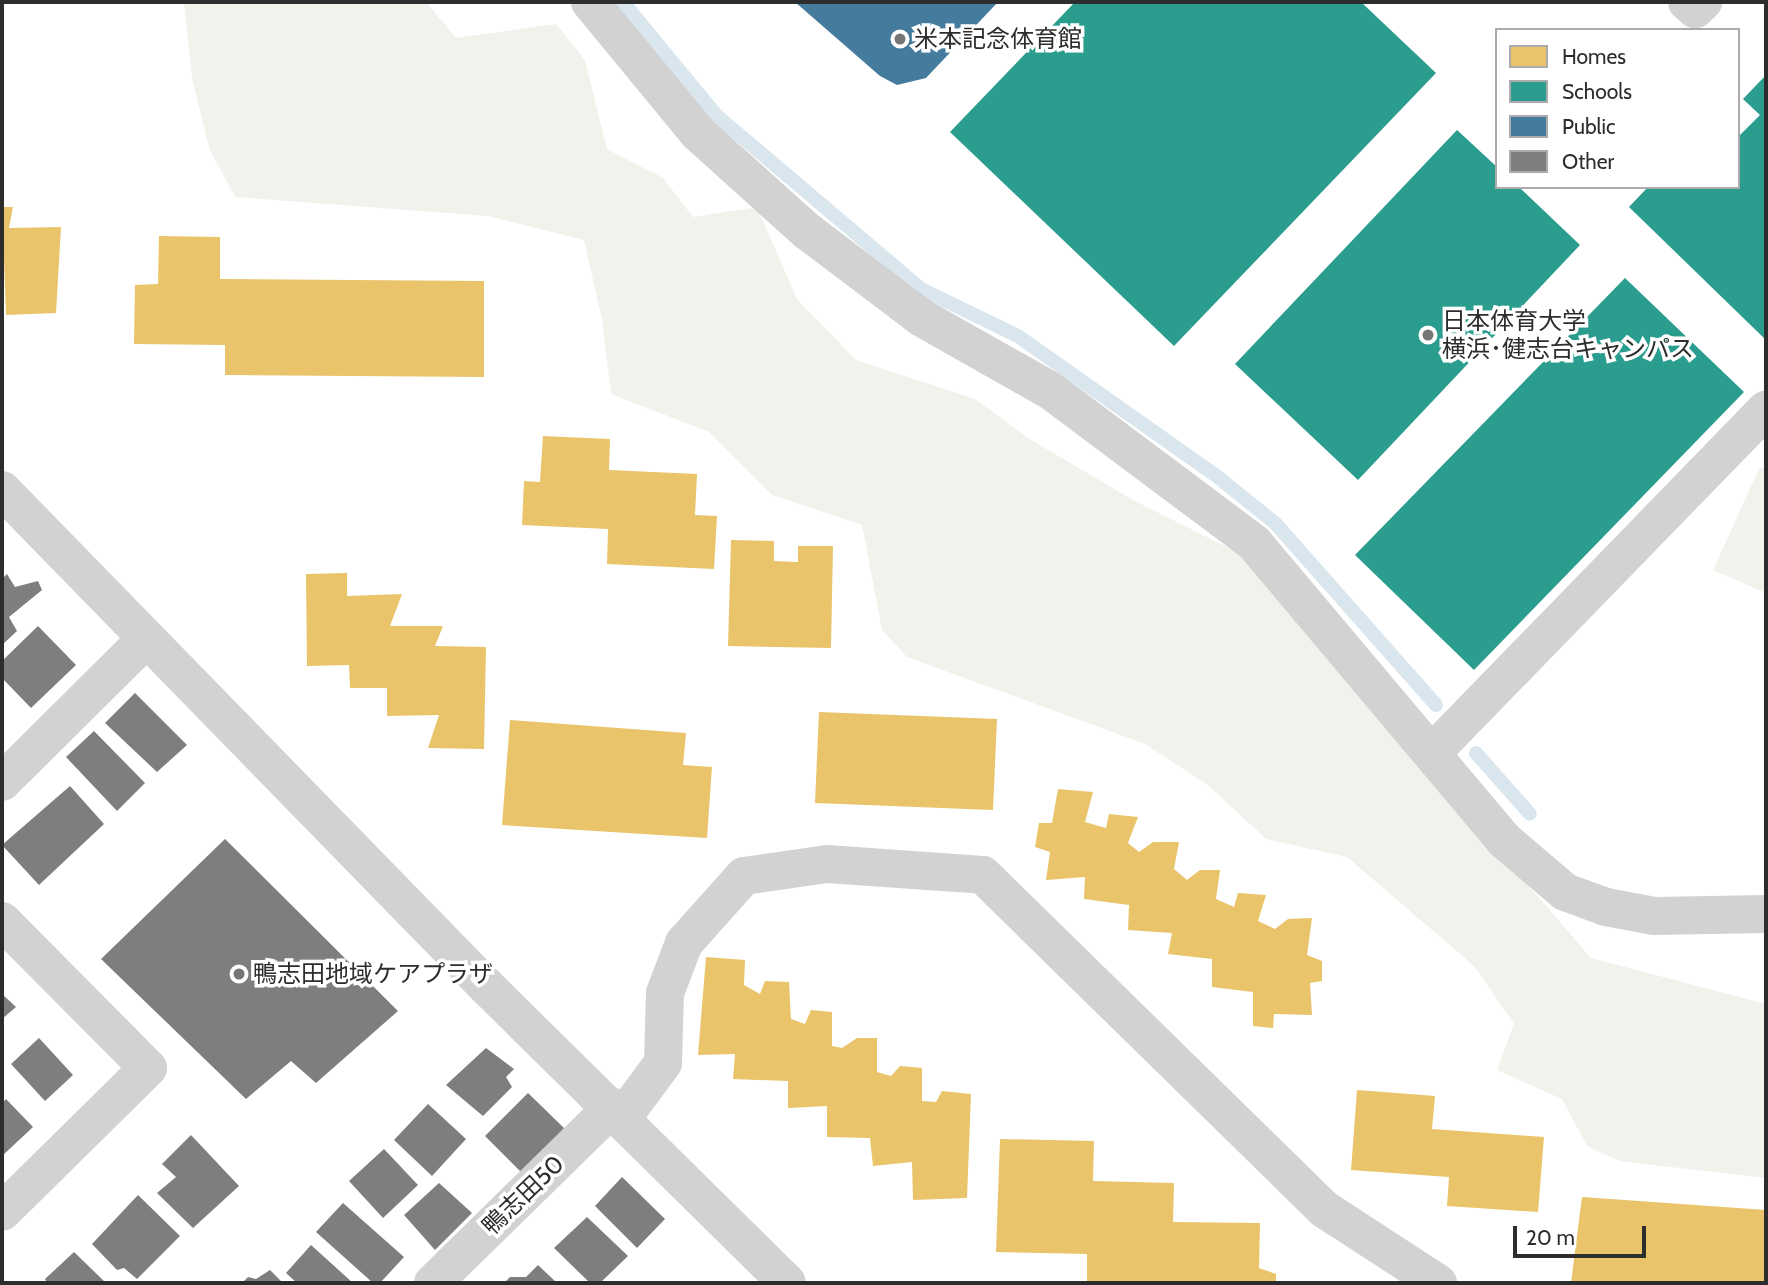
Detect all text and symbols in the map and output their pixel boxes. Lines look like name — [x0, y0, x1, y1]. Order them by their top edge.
place label: 米本記念体育館 — [914, 25, 1082, 53]
legend — [1495, 28, 1740, 189]
marker: 米本記念体育館 — [892, 31, 908, 47]
text: Homes — [1562, 44, 1626, 69]
text: Schools — [1562, 79, 1632, 104]
text: Public — [1562, 114, 1616, 139]
text: Other — [1562, 149, 1614, 174]
place label: 日本体育大学 横浜･健志台キャンパス — [1442, 307, 1694, 363]
marker: 日本体育大学 横浜･健志台キャンパス — [1420, 327, 1436, 343]
place label: 鴨志田地域ケアプラザ — [253, 960, 493, 988]
marker: 鴨志田地域ケアプラザ — [231, 966, 247, 982]
street label: 鴨志田50 — [476, 1149, 570, 1241]
scale bar — [1516, 1212, 1649, 1256]
text: 20 m — [1526, 1225, 1575, 1250]

